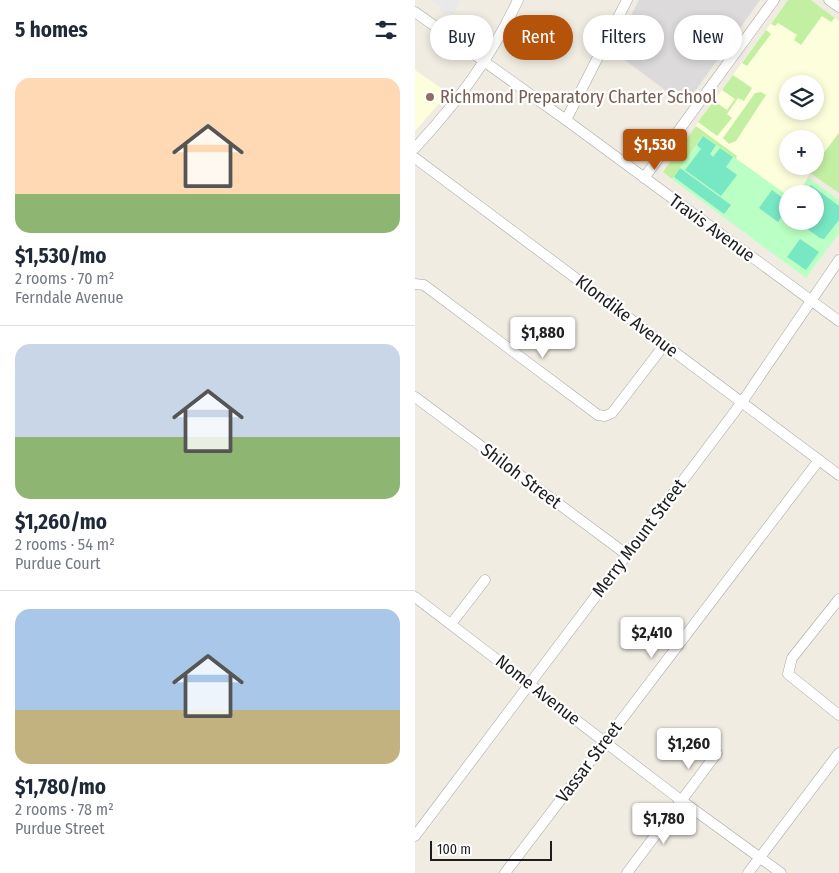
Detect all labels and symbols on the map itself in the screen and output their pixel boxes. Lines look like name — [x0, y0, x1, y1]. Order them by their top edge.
place label: Richmond Preparatory Charter School — [440, 86, 717, 108]
marker: Richmond Preparatory Charter School — [424, 91, 436, 103]
pin: $1,530 — [614, 128, 696, 171]
street label: Travis Avenue — [665, 190, 759, 267]
street label: Klondike Avenue — [571, 270, 683, 362]
pin: $1,880 — [502, 316, 584, 359]
street label: Shiloh Street — [476, 439, 566, 513]
street label: Merry Mount Street — [587, 475, 691, 601]
pin: $2,410 — [611, 616, 693, 659]
street label: Nome Avenue — [491, 650, 585, 730]
street label: Vassar Street — [551, 717, 627, 807]
pin: $1,260 — [648, 728, 730, 770]
pin: $1,780 — [623, 802, 705, 845]
scale bar — [430, 838, 553, 861]

